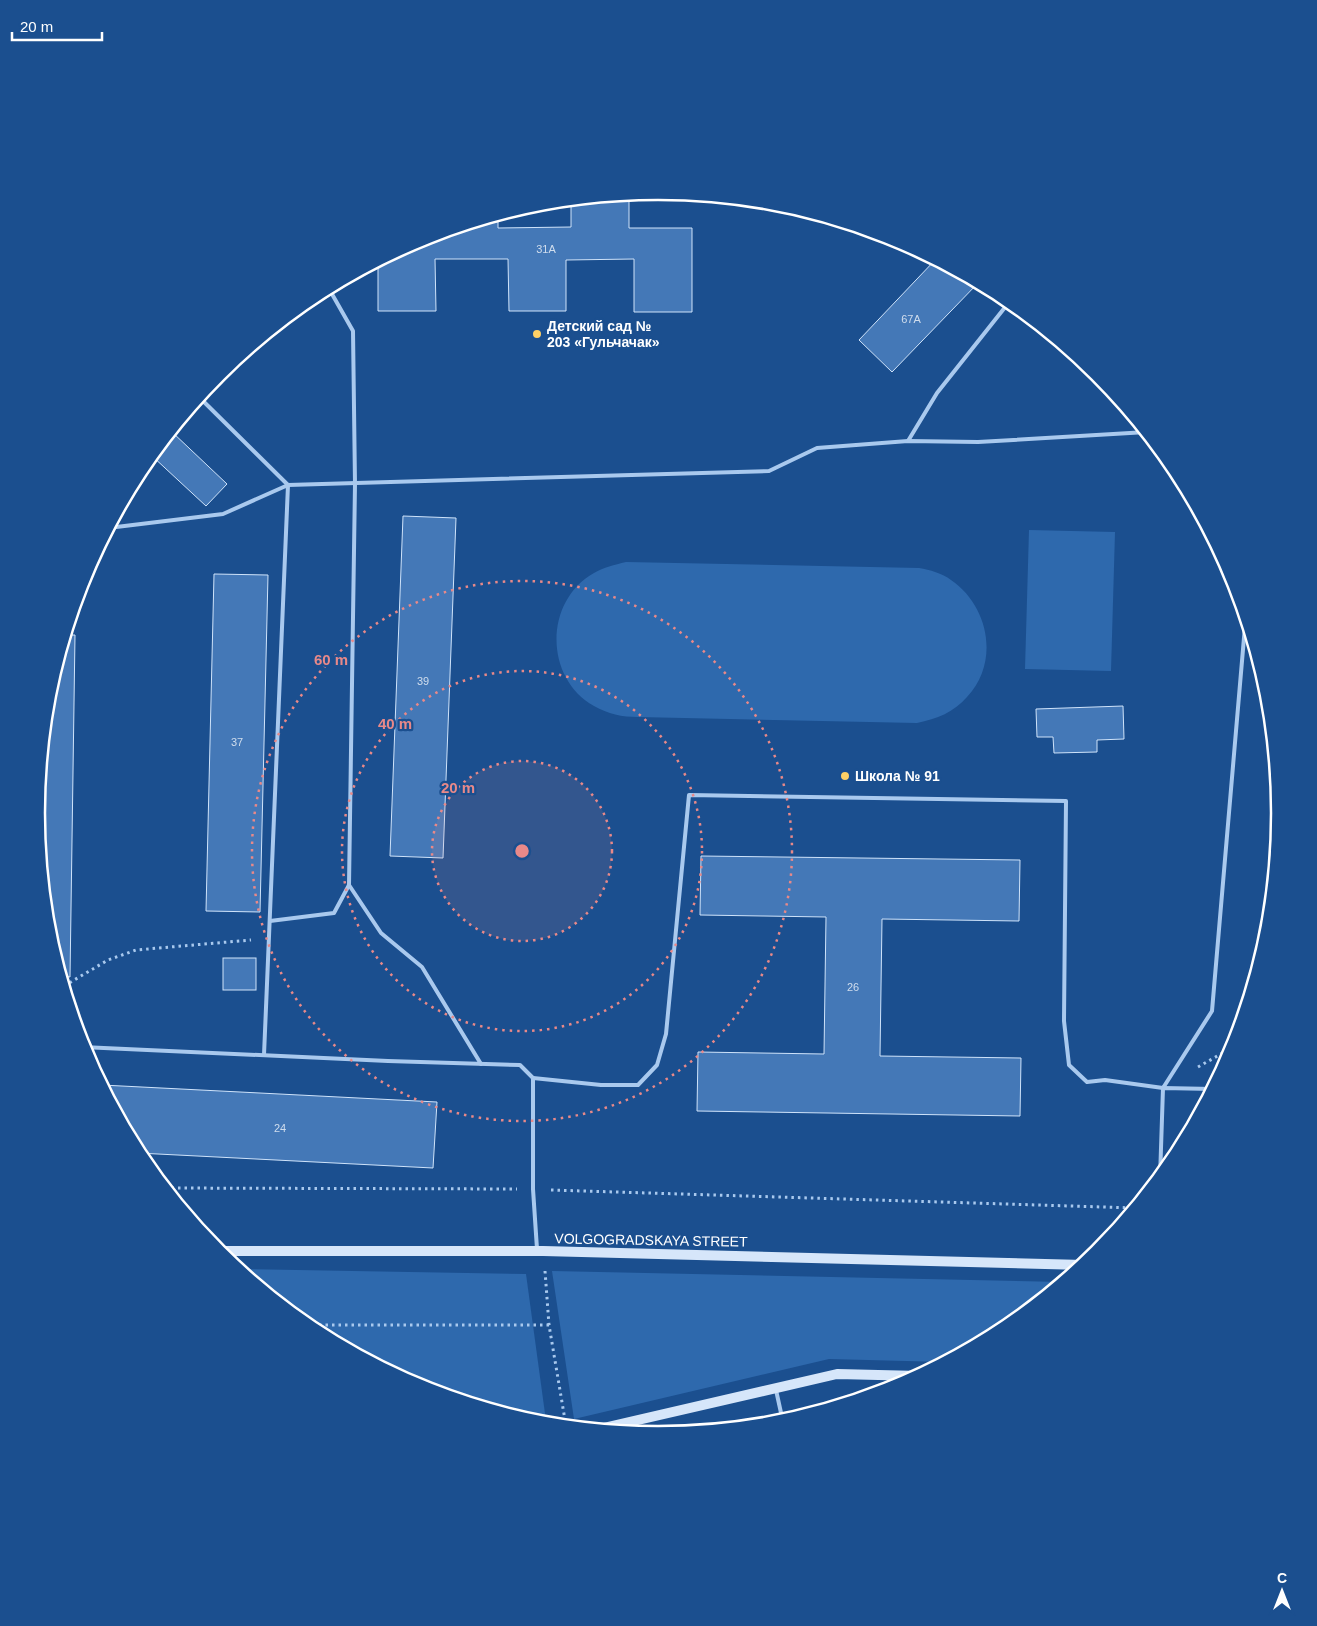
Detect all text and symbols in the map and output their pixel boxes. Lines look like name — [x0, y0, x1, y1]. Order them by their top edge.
scale bar — [12, 10, 102, 42]
text: 20 m — [20, 18, 53, 35]
house number: 31А — [536, 243, 556, 255]
house number: 67А — [901, 313, 921, 325]
place label: Детский сад № 203 «Гульчачак» — [547, 318, 660, 350]
marker: Детский сад № 203 «Гульчачак» — [531, 328, 543, 340]
text: 60 m — [314, 651, 348, 668]
house number: 39 — [417, 675, 429, 687]
text: 40 m — [378, 715, 412, 732]
house number: 37 — [231, 736, 243, 748]
place label: Школа № 91 — [855, 768, 940, 784]
marker: Школа № 91 — [839, 770, 851, 782]
text: 20 m — [441, 779, 475, 796]
centre of rings — [513, 842, 531, 860]
house number: 26 — [847, 981, 859, 993]
house number: 24 — [274, 1122, 286, 1134]
street label: VOLGOGRADSKAYA STREET — [554, 1230, 748, 1250]
north arrow — [1257, 1566, 1307, 1616]
text: С — [1277, 1570, 1287, 1586]

